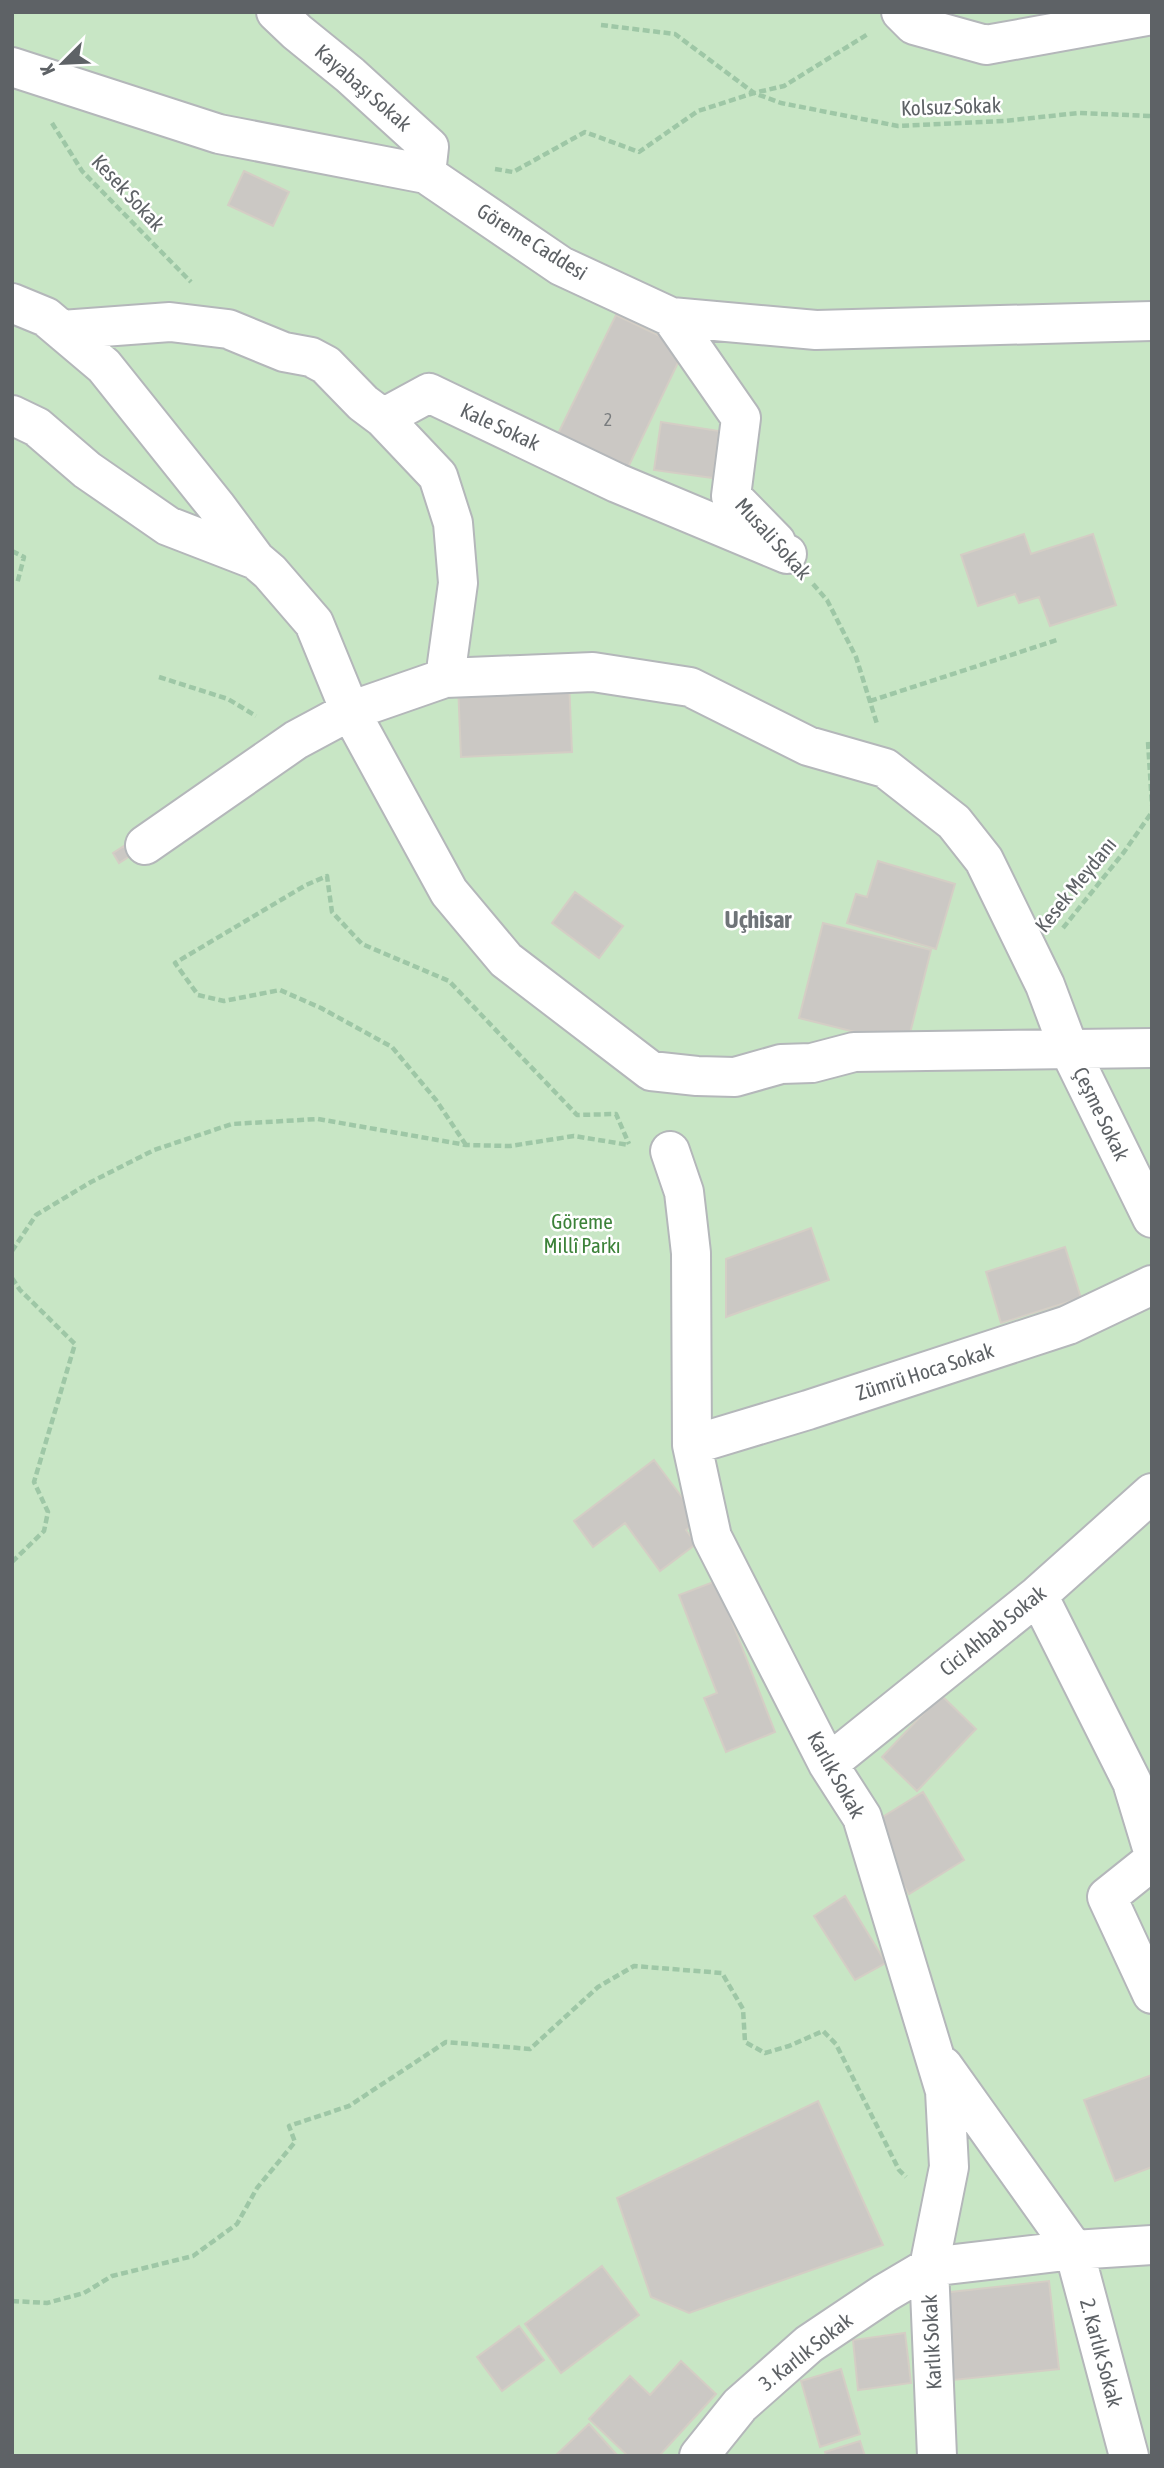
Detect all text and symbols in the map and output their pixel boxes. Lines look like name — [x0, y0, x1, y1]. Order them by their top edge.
north arrow — [28, 28, 98, 98]
street label: Kayabaşı Sokak — [311, 39, 417, 136]
text: K — [35, 61, 59, 79]
street label: Kolsuz Sokak — [900, 92, 1001, 120]
street label: Kesek Sokak — [87, 149, 170, 235]
street label: Göreme Caddesi — [473, 198, 592, 284]
street label: Kale Sokak — [457, 397, 544, 455]
house number: 2 — [604, 409, 612, 430]
street label: Musali Sokak — [731, 493, 817, 584]
street label: Kesek Meydanı — [1030, 832, 1121, 937]
district label: Uçhisar — [725, 906, 792, 933]
street label: Çeşme Sokak — [1069, 1063, 1135, 1164]
park label: Göreme Millî Parkı — [543, 1209, 621, 1257]
street label: Zümrü Hoca Sokak — [853, 1337, 997, 1405]
street label: Cici Ahbab Sokak — [934, 1580, 1050, 1680]
street label: Karlık Sokak — [803, 1727, 870, 1822]
street label: Karlık Sokak — [917, 2294, 945, 2390]
street label: 2. Karlık Sokak — [1076, 2296, 1128, 2410]
street label: 3. Karlık Sokak — [754, 2307, 857, 2395]

